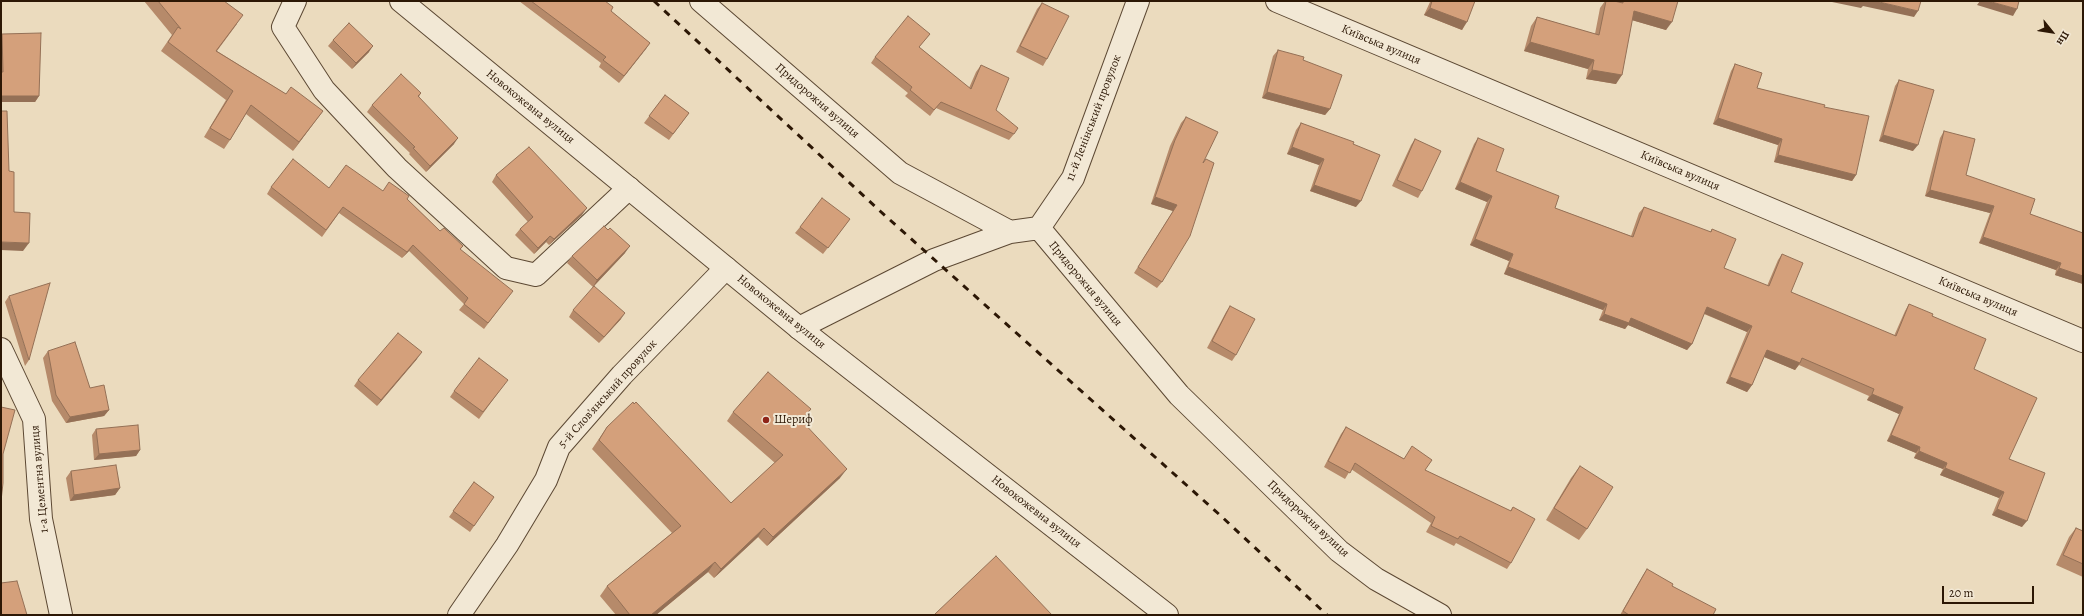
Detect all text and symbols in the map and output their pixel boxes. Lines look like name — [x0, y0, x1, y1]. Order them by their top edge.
north arrow — [2032, 12, 2072, 52]
street label: Київська вулиця — [1339, 22, 1423, 68]
text: Пн — [2053, 28, 2073, 48]
street label: 11-й Ленінський провулок — [1063, 53, 1125, 183]
street label: Придорожня вулиця — [772, 61, 862, 141]
street label: Новокожевна вулиця — [483, 67, 577, 147]
street label: Київська вулиця — [1638, 148, 1722, 194]
street label: Придорожня вулиця — [1045, 238, 1125, 330]
street label: Новокожевна вулиця — [734, 272, 828, 352]
street label: Київська вулиця — [1936, 274, 2020, 320]
street label: 5-й Слов’янський провулок — [556, 337, 660, 451]
place label: Шериф — [774, 413, 813, 427]
marker: Шериф — [761, 415, 771, 425]
street label: 1-а Цементна вулиця — [28, 425, 52, 533]
street label: Новокожевна вулиця — [988, 472, 1084, 552]
street label: Придорожня вулиця — [1264, 477, 1352, 561]
scale bar — [1944, 578, 2036, 604]
text: 20 m — [1949, 585, 1973, 601]

